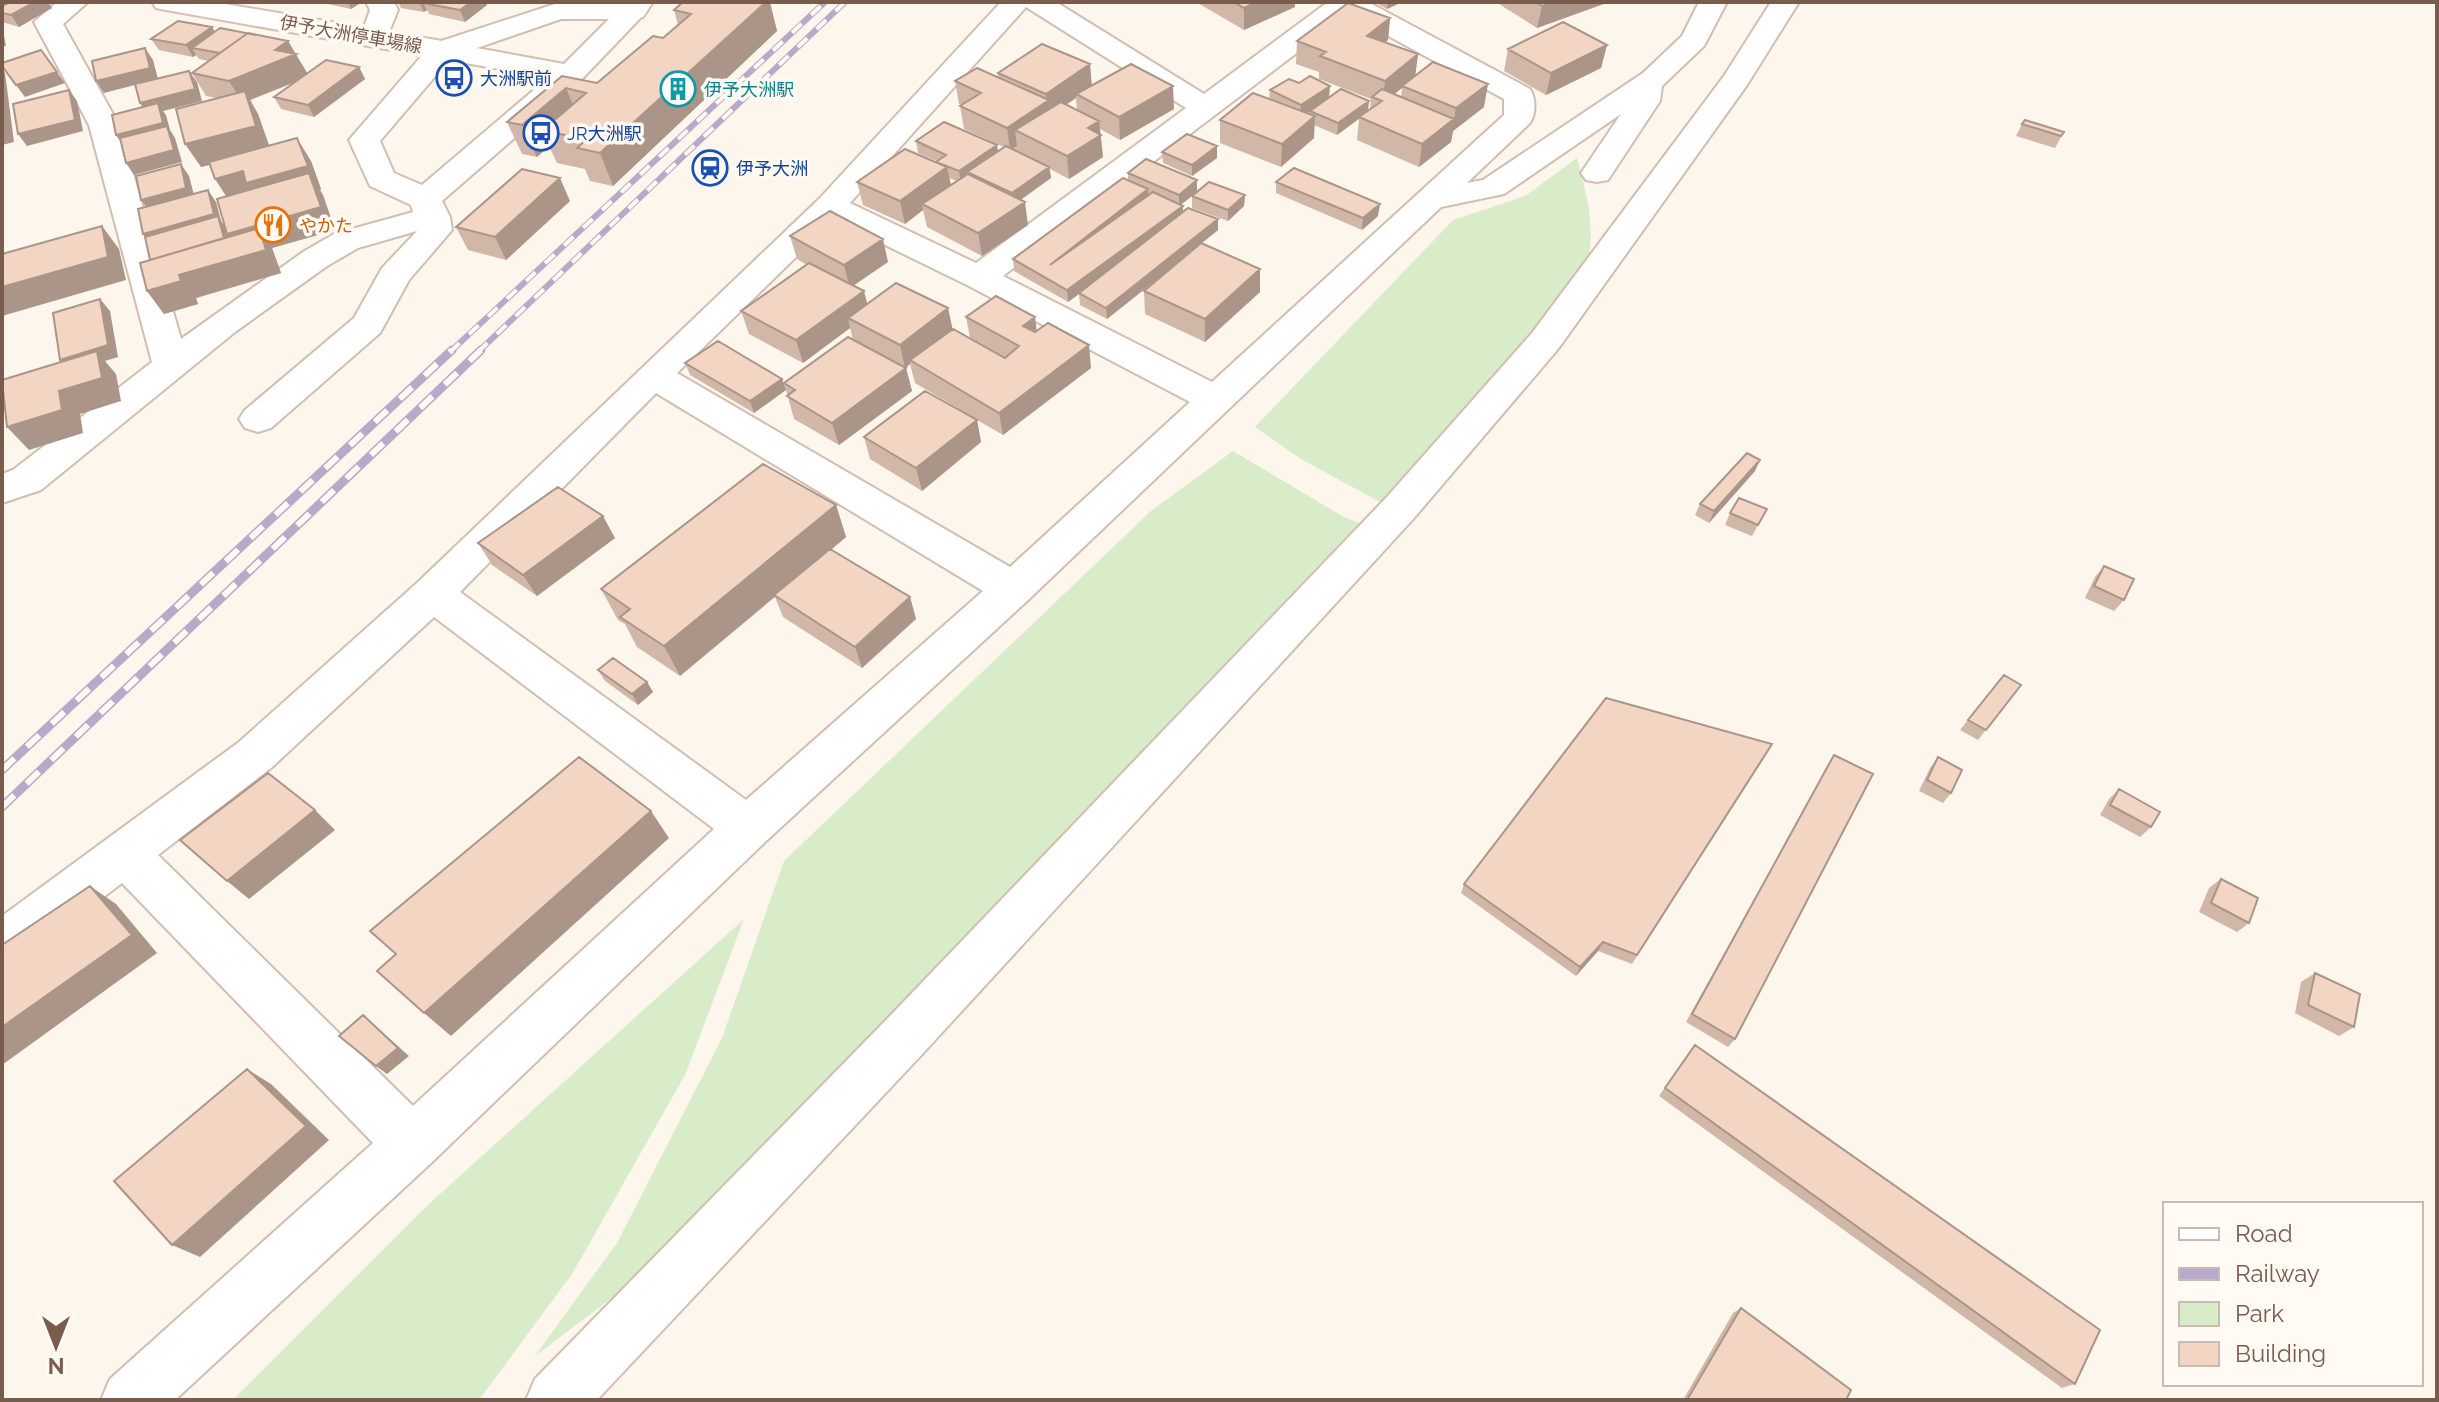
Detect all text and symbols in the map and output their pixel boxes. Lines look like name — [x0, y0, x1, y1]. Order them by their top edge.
street label: 伊予大洲停車場線 — [278, 11, 424, 57]
bus stop icon: 大洲駅前 — [435, 59, 473, 97]
place label: 大洲駅前 — [480, 68, 552, 89]
building icon: 伊予大洲駅 — [659, 70, 697, 108]
place label: 伊予大洲駅 — [704, 79, 794, 100]
bus stop icon: JR大洲駅 — [522, 114, 560, 152]
place label: JR大洲駅 — [567, 123, 641, 144]
station icon: 伊予大洲 — [691, 149, 729, 187]
place label: 伊予大洲 — [736, 158, 808, 179]
restaurant icon: やかた — [254, 206, 292, 244]
place label: やかた — [299, 215, 353, 236]
legend — [2163, 1202, 2423, 1386]
text: Road — [2235, 1219, 2293, 1248]
text: Railway — [2235, 1259, 2320, 1288]
text: Park — [2235, 1299, 2284, 1328]
north arrow — [16, 1306, 96, 1386]
text: Building — [2235, 1339, 2326, 1368]
text: N — [48, 1353, 64, 1379]

